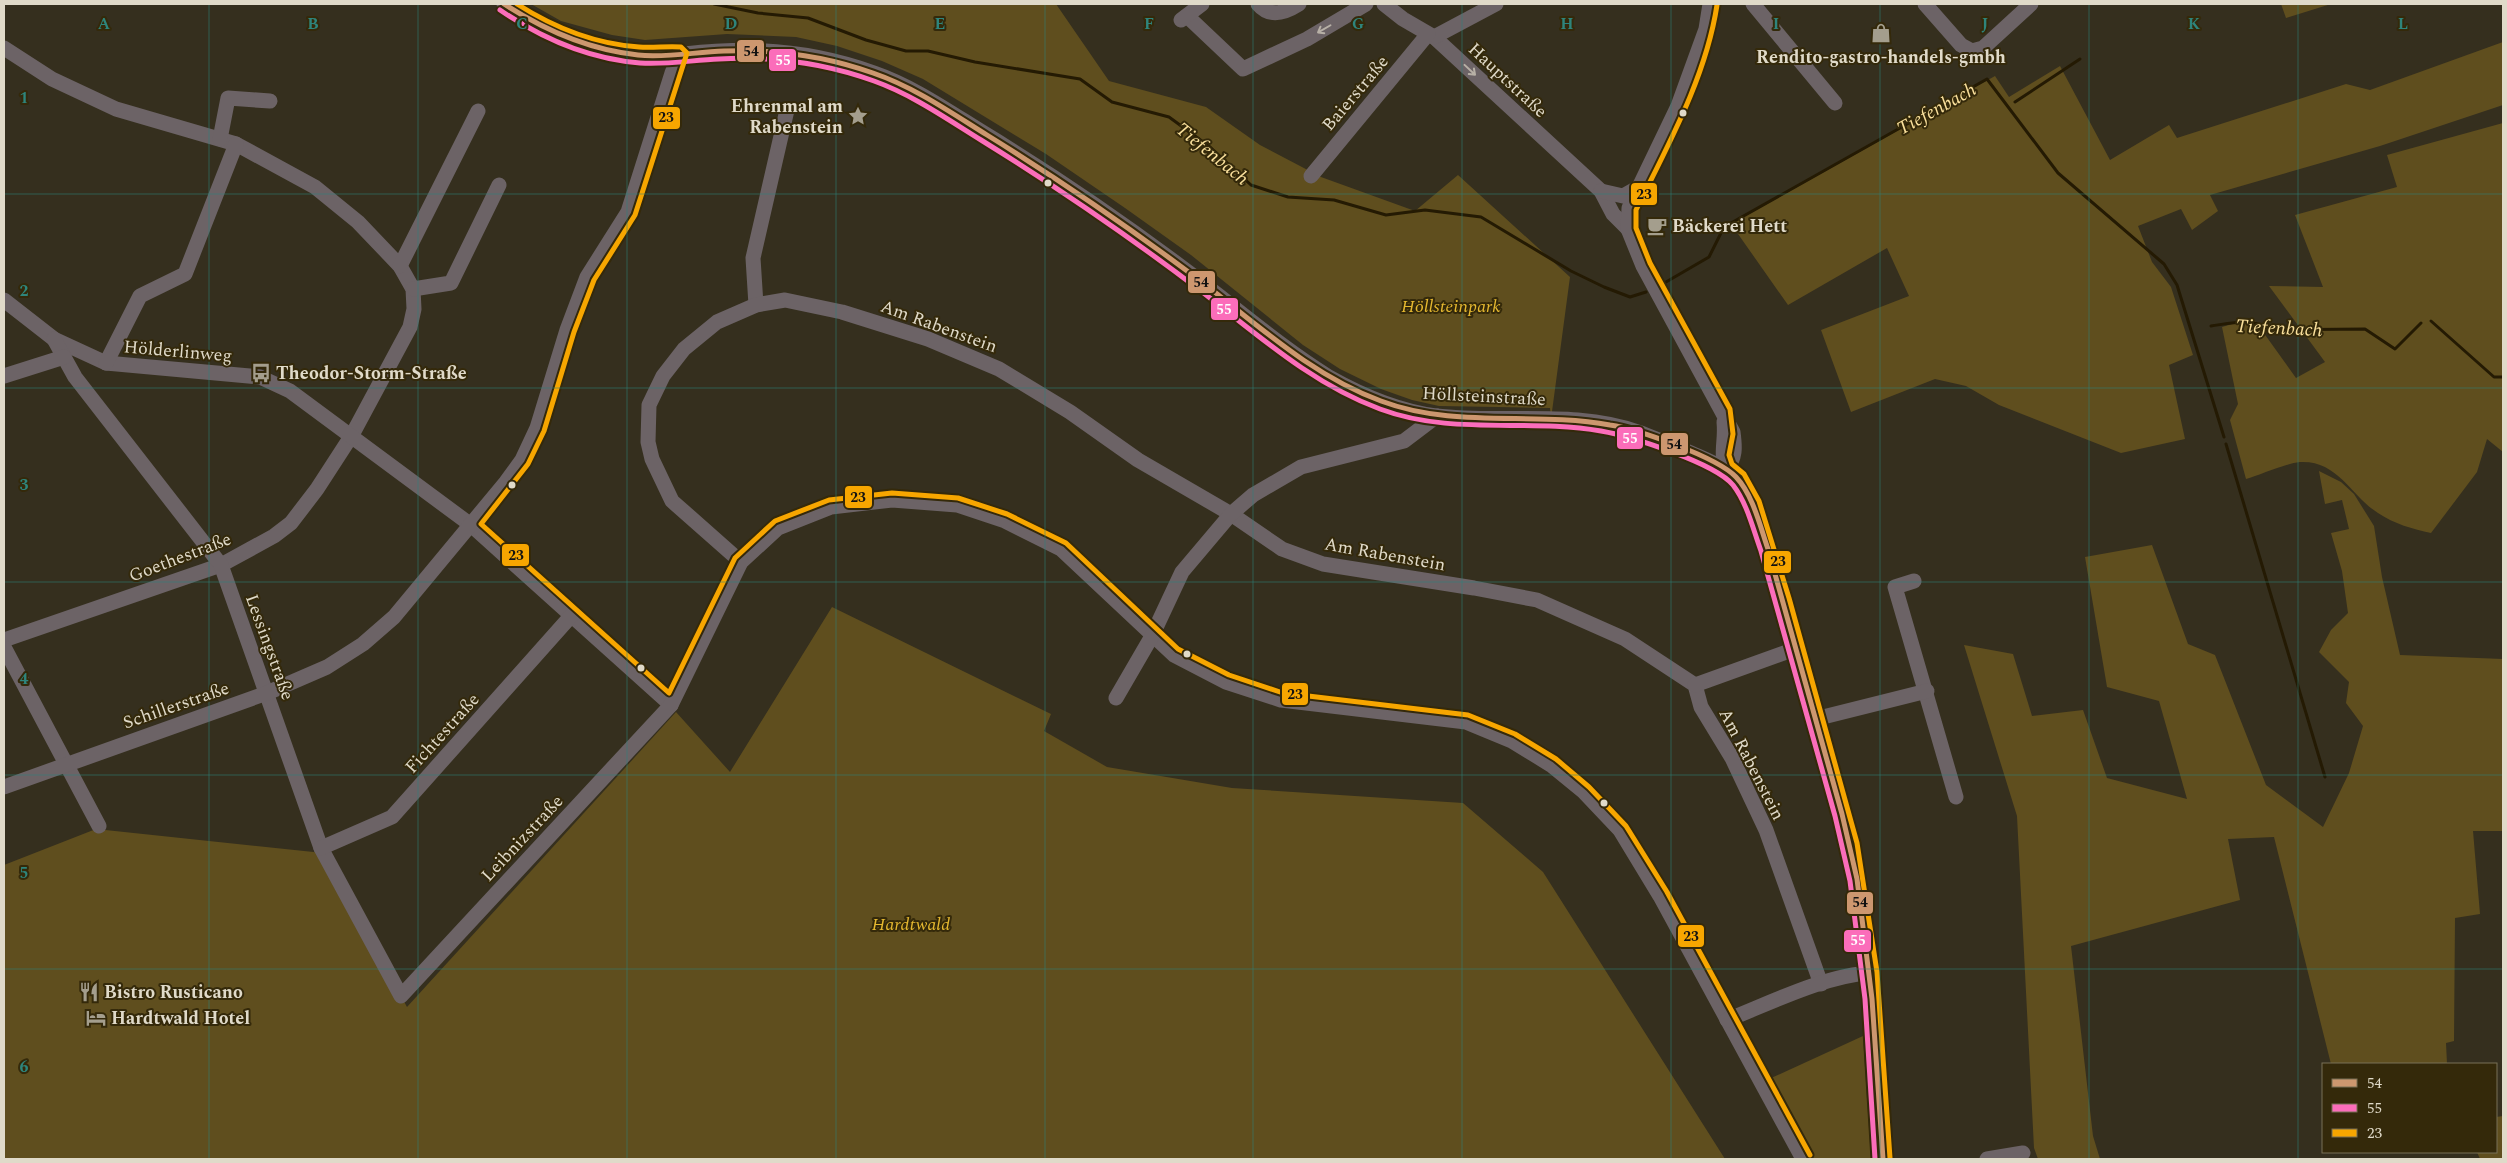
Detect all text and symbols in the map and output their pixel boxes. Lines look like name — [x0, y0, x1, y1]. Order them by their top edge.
text: A — [98, 12, 111, 36]
text: B — [307, 12, 319, 36]
text: C — [516, 12, 528, 36]
text: D — [725, 12, 738, 36]
text: E — [935, 12, 945, 36]
text: F — [1144, 12, 1154, 36]
text: G — [1352, 12, 1364, 36]
text: H — [1560, 12, 1574, 36]
text: I — [1773, 12, 1779, 36]
text: J — [1982, 12, 1989, 36]
text: K — [2188, 12, 2201, 36]
text: L — [2398, 12, 2408, 36]
shop icon: Rendito-gastro-handels-gmbh — [1870, 22, 1892, 44]
one-way arrow — [1316, 24, 1331, 34]
street label: Hauptstraße — [1462, 36, 1553, 124]
line badge: 54 — [736, 39, 765, 63]
text: 54 — [743, 41, 759, 62]
place label: Rendito-gastro-handels-gmbh — [1756, 44, 2006, 71]
line badge: 55 — [768, 48, 797, 72]
street label: Baierstraße — [1315, 49, 1395, 137]
text: 55 — [775, 50, 791, 71]
one-way arrow — [1463, 64, 1476, 76]
water label: Tiefenbach — [1892, 75, 1982, 143]
text: 1 — [20, 86, 28, 110]
place label: Ehrenmal am Rabenstein — [731, 93, 843, 141]
place icon: Ehrenmal am Rabenstein — [847, 105, 869, 127]
line badge: 23 — [652, 106, 681, 130]
text: 23 — [658, 107, 674, 128]
unlabelled marker — [1678, 108, 1688, 118]
water label: Tiefenbach — [1169, 116, 1255, 193]
unlabelled marker — [1043, 178, 1053, 188]
line badge: 23 — [1630, 182, 1658, 206]
text: 23 — [1636, 184, 1652, 205]
place label: Bäckerei Hett — [1672, 213, 1787, 240]
cafe icon: Bäckerei Hett — [1646, 215, 1668, 237]
line badge: 54 — [1187, 270, 1216, 294]
text: 54 — [1193, 272, 1209, 293]
text: 2 — [20, 279, 29, 303]
street label: Am Rabenstein — [877, 293, 1001, 360]
park label: Höllsteinpark — [1401, 293, 1501, 320]
line badge: 55 — [1210, 297, 1239, 321]
text: 55 — [1216, 299, 1232, 320]
water label: Tiefenbach — [2235, 312, 2323, 345]
street label: Hölderlinweg — [123, 333, 233, 370]
place label: Theodor-Storm-Straße — [276, 360, 467, 387]
bus stop icon: Theodor-Storm-Straße — [250, 362, 272, 384]
street label: Höllsteinstraße — [1422, 380, 1546, 413]
line badge: 55 — [1616, 426, 1644, 450]
text: 55 — [1622, 428, 1638, 449]
line badge: 54 — [1660, 432, 1689, 456]
text: 54 — [1666, 434, 1682, 455]
text: 3 — [20, 473, 29, 497]
unlabelled marker — [507, 480, 517, 490]
line badge: 23 — [844, 485, 873, 509]
text: 23 — [850, 487, 866, 508]
street label: Goethestraße — [125, 526, 235, 589]
street label: Am Rabenstein — [1322, 531, 1448, 578]
line badge: 23 — [501, 543, 530, 567]
text: 23 — [508, 545, 524, 566]
line badge: 23 — [1763, 550, 1792, 574]
text: 23 — [1770, 551, 1786, 572]
street label: Lessingstraße — [238, 590, 301, 704]
unlabelled marker — [1182, 649, 1192, 659]
unlabelled marker — [636, 663, 646, 673]
text: 4 — [20, 667, 29, 691]
street label: Schillerstraße — [119, 675, 233, 736]
line badge: 23 — [1281, 682, 1309, 706]
text: 23 — [1287, 684, 1303, 705]
street label: Fichtestraße — [399, 687, 486, 780]
street label: Am Rabenstein — [1712, 704, 1791, 825]
street label: Leibnizstraße — [475, 789, 570, 888]
unlabelled marker — [1599, 798, 1609, 808]
text: 5 — [20, 861, 28, 885]
line badge: 54 — [1846, 891, 1874, 915]
text: 54 — [1852, 892, 1868, 913]
park label: Hardtwald — [872, 911, 950, 938]
line badge: 23 — [1677, 924, 1705, 948]
text: 23 — [1683, 926, 1699, 947]
line badge: 55 — [1843, 929, 1872, 953]
text: 55 — [1850, 930, 1866, 951]
place label: Bistro Rusticano — [104, 979, 243, 1006]
restaurant icon: Bistro Rusticano — [78, 981, 100, 1003]
place label: Hardtwald Hotel — [111, 1005, 250, 1032]
hotel icon: Hardtwald Hotel — [85, 1007, 107, 1029]
text: 6 — [20, 1055, 29, 1079]
legend — [2322, 1063, 2497, 1153]
text: 54 — [2367, 1072, 2383, 1095]
text: 55 — [2367, 1097, 2382, 1120]
text: 23 — [2367, 1122, 2383, 1145]

